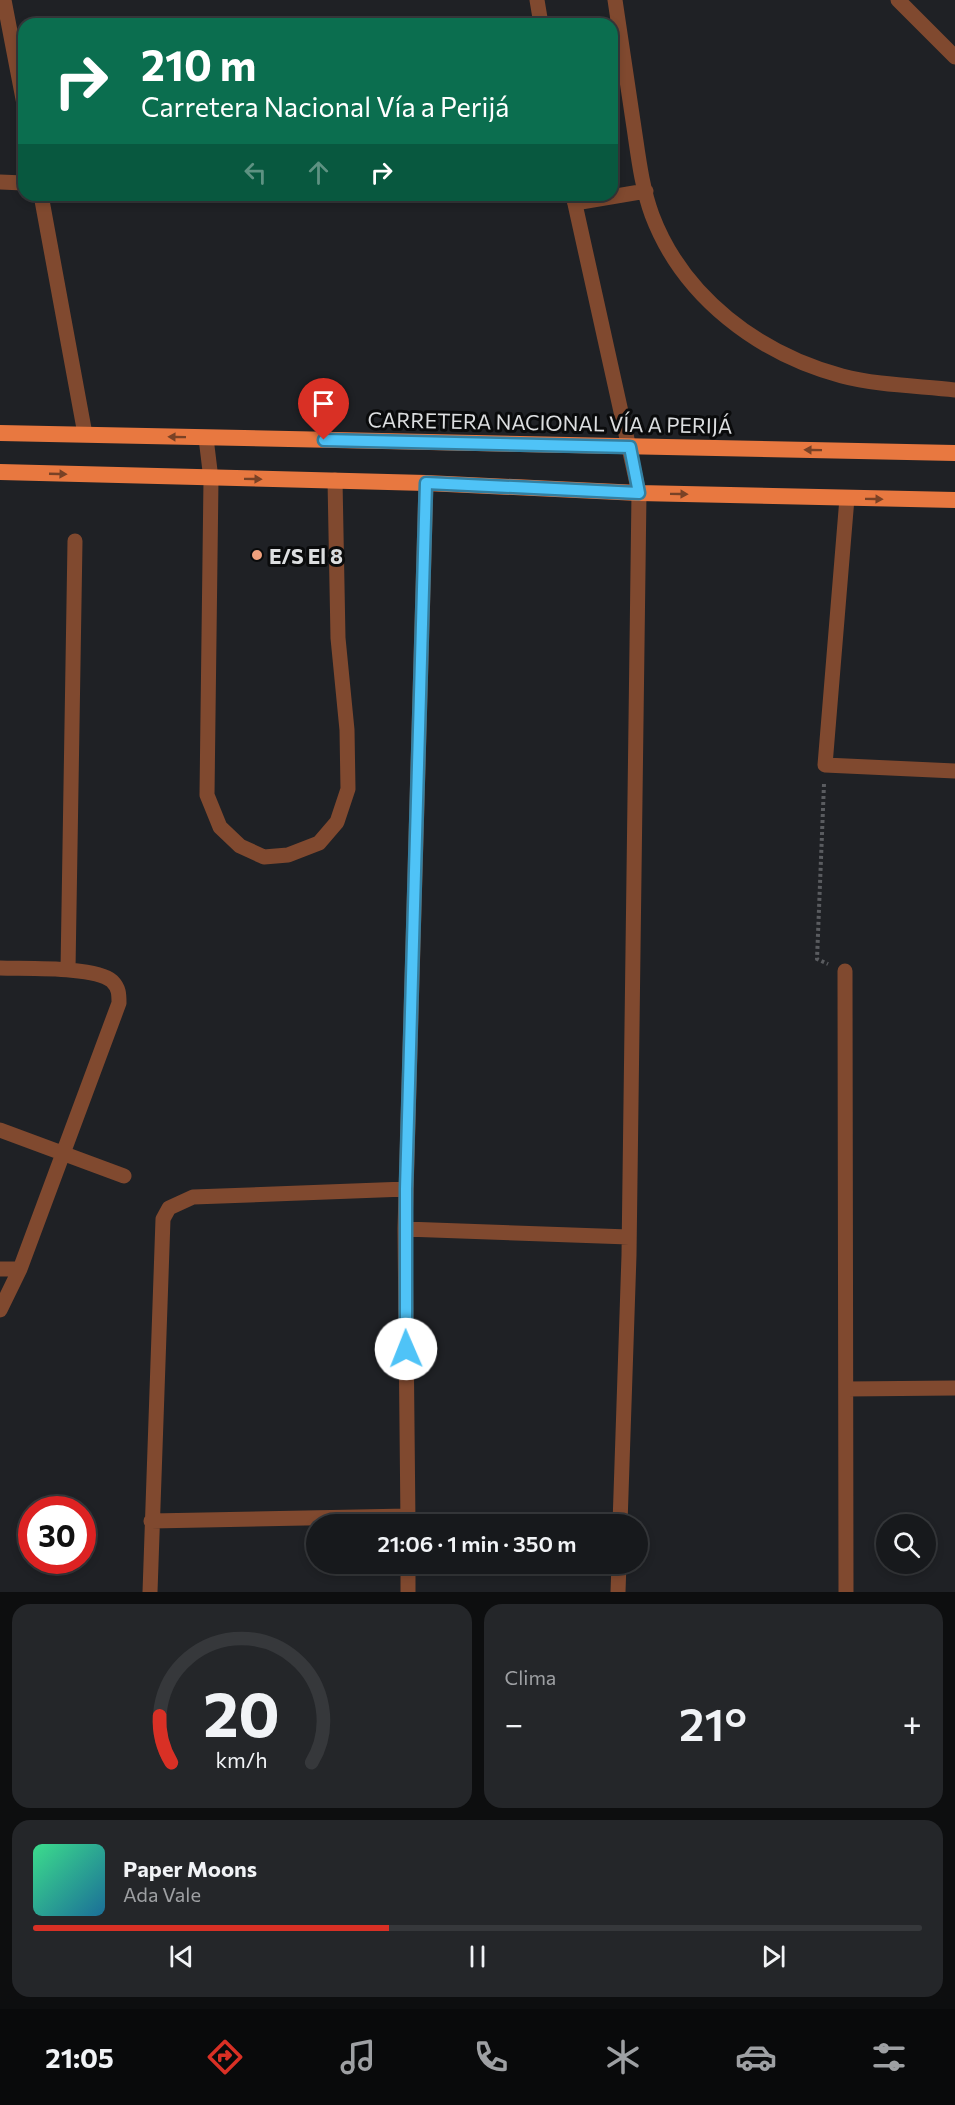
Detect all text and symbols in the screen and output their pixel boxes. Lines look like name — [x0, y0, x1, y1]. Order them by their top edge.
text: 210 m — [141, 38, 256, 90]
icon: right — [42, 42, 120, 120]
text: Carretera Nacional Vía a Perijá — [141, 90, 509, 123]
icon: left — [239, 156, 272, 189]
icon: ahead — [302, 156, 335, 189]
icon: right — [365, 156, 398, 189]
pin — [298, 378, 349, 440]
icon: arrive — [307, 387, 340, 420]
street label: CARRETERA NACIONAL VÍA A PERIJÁ — [367, 406, 733, 438]
one-way arrow — [167, 432, 186, 442]
one-way arrow — [803, 445, 822, 455]
one-way arrow — [49, 469, 68, 478]
one-way arrow — [244, 474, 263, 484]
one-way arrow — [670, 490, 689, 499]
one-way arrow — [865, 494, 884, 504]
place label: E/S El 8 — [269, 543, 343, 568]
marker: E/S El 8 — [250, 548, 264, 562]
position arrow — [374, 1317, 438, 1381]
speed limit sign: 30 — [18, 1496, 96, 1574]
map controls — [876, 1514, 936, 1574]
button: search — [876, 1514, 936, 1574]
text: 21:06 · 1 min · 350 m — [377, 1530, 577, 1557]
text: Clima — [505, 1665, 556, 1689]
text: 20 — [203, 1674, 280, 1750]
text: 21° — [679, 1695, 747, 1750]
text: − — [505, 1702, 523, 1743]
text: + — [903, 1702, 922, 1743]
text: km/h — [216, 1746, 268, 1772]
text: Paper Moons — [123, 1855, 257, 1882]
text: Ada Vale — [123, 1882, 201, 1906]
icon: previous — [165, 1940, 198, 1973]
icon: pause — [461, 1940, 494, 1973]
icon: next — [757, 1940, 790, 1973]
icon: directions — [204, 2036, 246, 2078]
icon: music — [337, 2036, 379, 2078]
icon: phone — [470, 2036, 512, 2078]
icon: climate — [602, 2036, 644, 2078]
icon: car — [735, 2036, 777, 2078]
icon: filters — [868, 2036, 910, 2078]
text: 21:05 — [45, 2041, 114, 2074]

